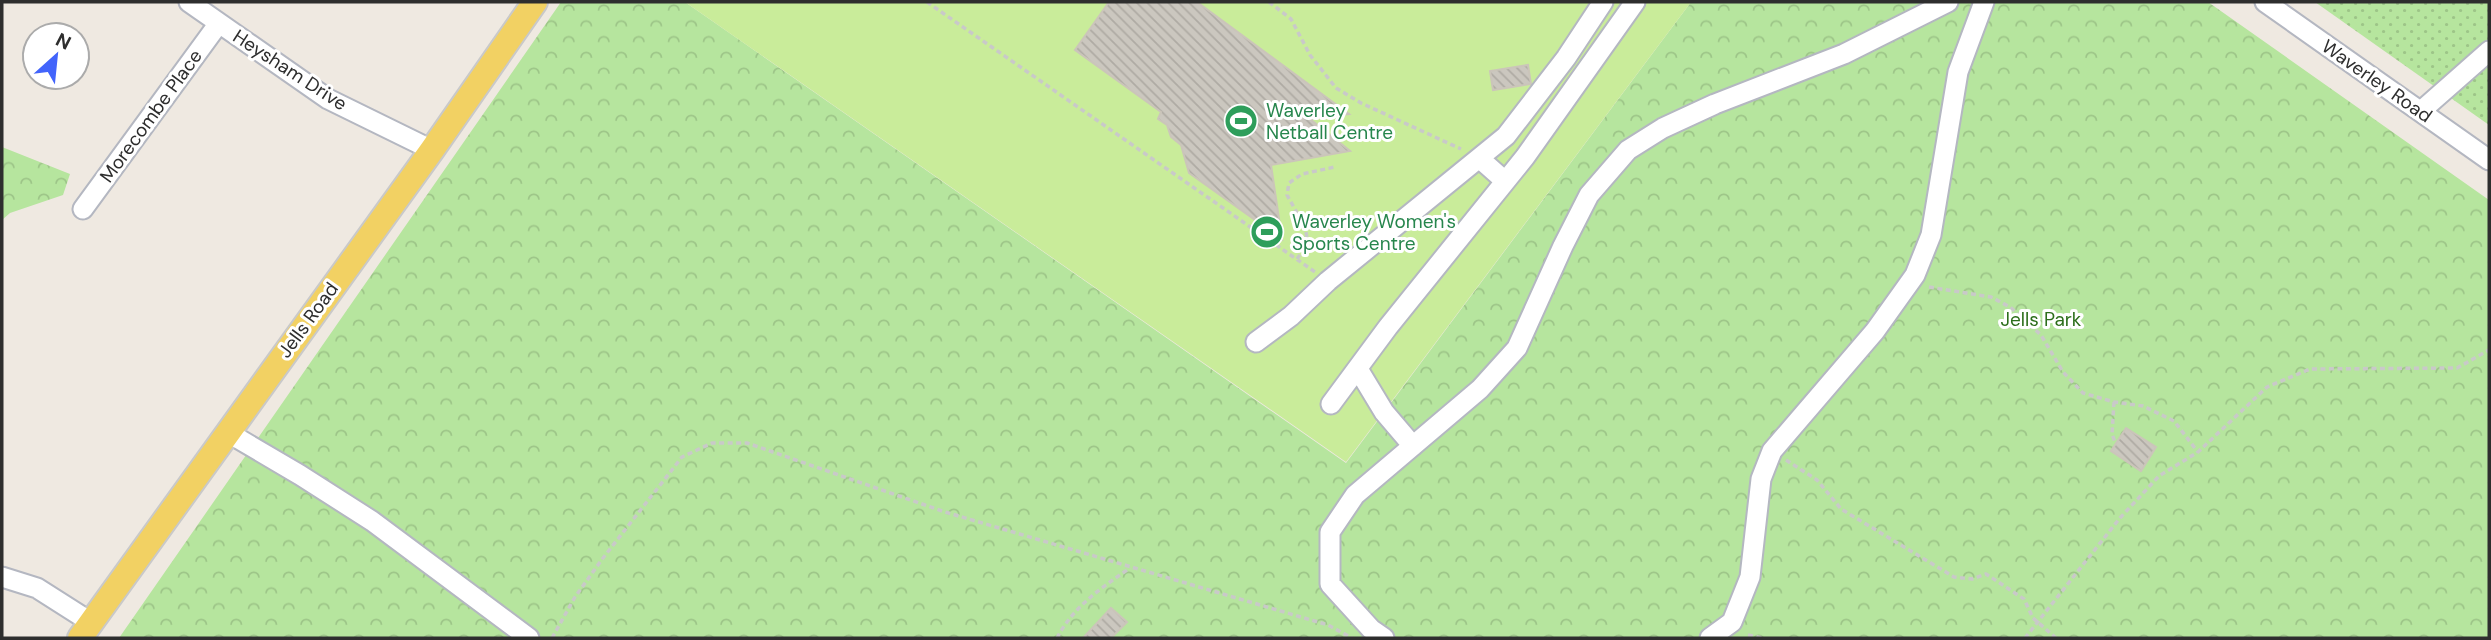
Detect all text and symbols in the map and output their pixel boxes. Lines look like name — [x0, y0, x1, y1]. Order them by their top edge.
north arrow — [21, 21, 91, 91]
street label: Heysham Drive — [228, 24, 352, 116]
text: N — [52, 27, 75, 56]
street label: Waverley Road — [2317, 34, 2437, 128]
street label: Morecombe Place — [94, 44, 208, 188]
place label: Waverley Netball Centre — [1266, 98, 1393, 145]
sports icon: Waverley Netball Centre — [1222, 102, 1260, 140]
place label: Waverley Women's Sports Centre — [1292, 209, 1456, 256]
sports icon: Waverley Women's Sports Centre — [1248, 213, 1286, 251]
street label: Jells Road — [272, 277, 344, 363]
park label: Jells Park — [2001, 307, 2082, 332]

